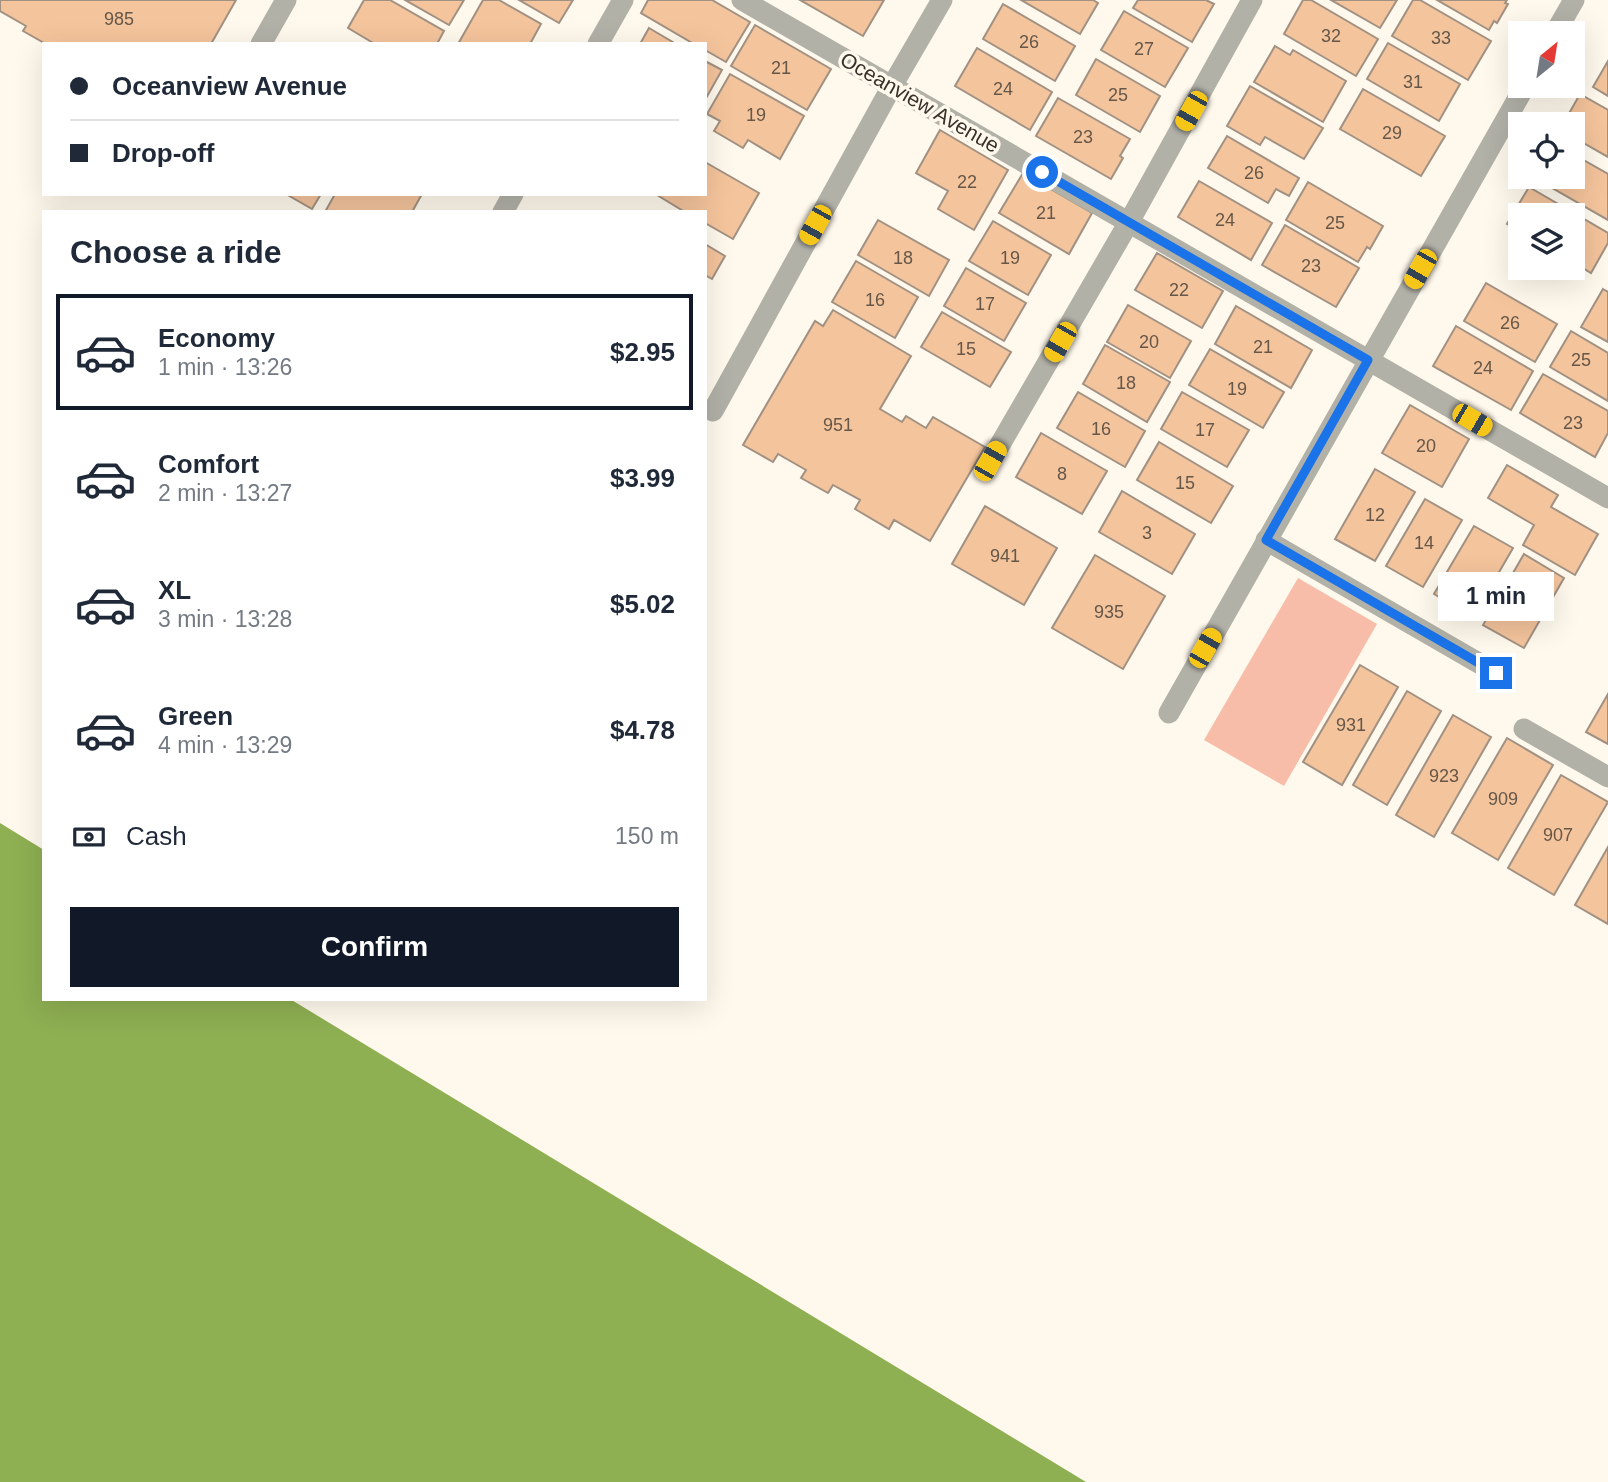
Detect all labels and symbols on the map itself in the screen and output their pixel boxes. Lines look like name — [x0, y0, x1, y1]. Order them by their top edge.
house number: 985 — [104, 9, 134, 29]
north arrow — [1508, 21, 1586, 98]
house number: 32 — [1321, 26, 1341, 46]
house number: 33 — [1431, 28, 1451, 48]
house number: 26 — [1019, 32, 1039, 52]
house number: 27 — [1134, 39, 1154, 59]
street label: Oceanview Avenue — [837, 47, 1003, 157]
house number: 21 — [771, 58, 791, 78]
house number: 31 — [1403, 72, 1423, 92]
house number: 24 — [993, 79, 1013, 99]
house number: 25 — [1108, 85, 1128, 105]
car — [1172, 88, 1211, 134]
house number: 19 — [746, 105, 766, 125]
house number: 29 — [1382, 123, 1402, 143]
house number: 23 — [1073, 127, 1093, 147]
route start — [1026, 156, 1058, 188]
house number: 26 — [1244, 163, 1264, 183]
house number: 22 — [957, 172, 977, 192]
car — [796, 202, 835, 248]
house number: 21 — [1036, 203, 1056, 223]
house number: 24 — [1215, 210, 1235, 230]
house number: 25 — [1325, 213, 1345, 233]
car — [1401, 246, 1440, 292]
house number: 18 — [893, 248, 913, 268]
house number: 19 — [1000, 248, 1020, 268]
house number: 23 — [1301, 256, 1321, 276]
house number: 22 — [1169, 280, 1189, 300]
house number: 16 — [865, 290, 885, 310]
house number: 17 — [975, 294, 995, 314]
house number: 26 — [1500, 313, 1520, 333]
car — [1041, 319, 1080, 365]
house number: 20 — [1139, 332, 1159, 352]
house number: 21 — [1253, 337, 1273, 357]
house number: 15 — [956, 339, 976, 359]
house number: 25 — [1571, 350, 1591, 370]
house number: 24 — [1473, 358, 1493, 378]
house number: 18 — [1116, 373, 1136, 393]
house number: 19 — [1227, 379, 1247, 399]
car — [1449, 400, 1496, 440]
house number: 23 — [1563, 413, 1583, 433]
house number: 951 — [823, 415, 853, 435]
house number: 16 — [1091, 419, 1111, 439]
house number: 17 — [1195, 420, 1215, 440]
house number: 20 — [1416, 436, 1436, 456]
car — [971, 438, 1010, 484]
house number: 8 — [1057, 464, 1067, 484]
house number: 15 — [1175, 473, 1195, 493]
house number: 12 — [1365, 505, 1385, 525]
house number: 3 — [1142, 523, 1152, 543]
house number: 14 — [1414, 533, 1434, 553]
house number: 941 — [990, 546, 1020, 566]
callout: 1 min — [1438, 572, 1554, 620]
house number: 935 — [1094, 602, 1124, 622]
car — [1186, 625, 1225, 671]
route end — [1480, 657, 1512, 689]
house number: 931 — [1336, 715, 1366, 735]
house number: 923 — [1429, 766, 1459, 786]
house number: 909 — [1488, 789, 1518, 809]
house number: 907 — [1543, 825, 1573, 845]

